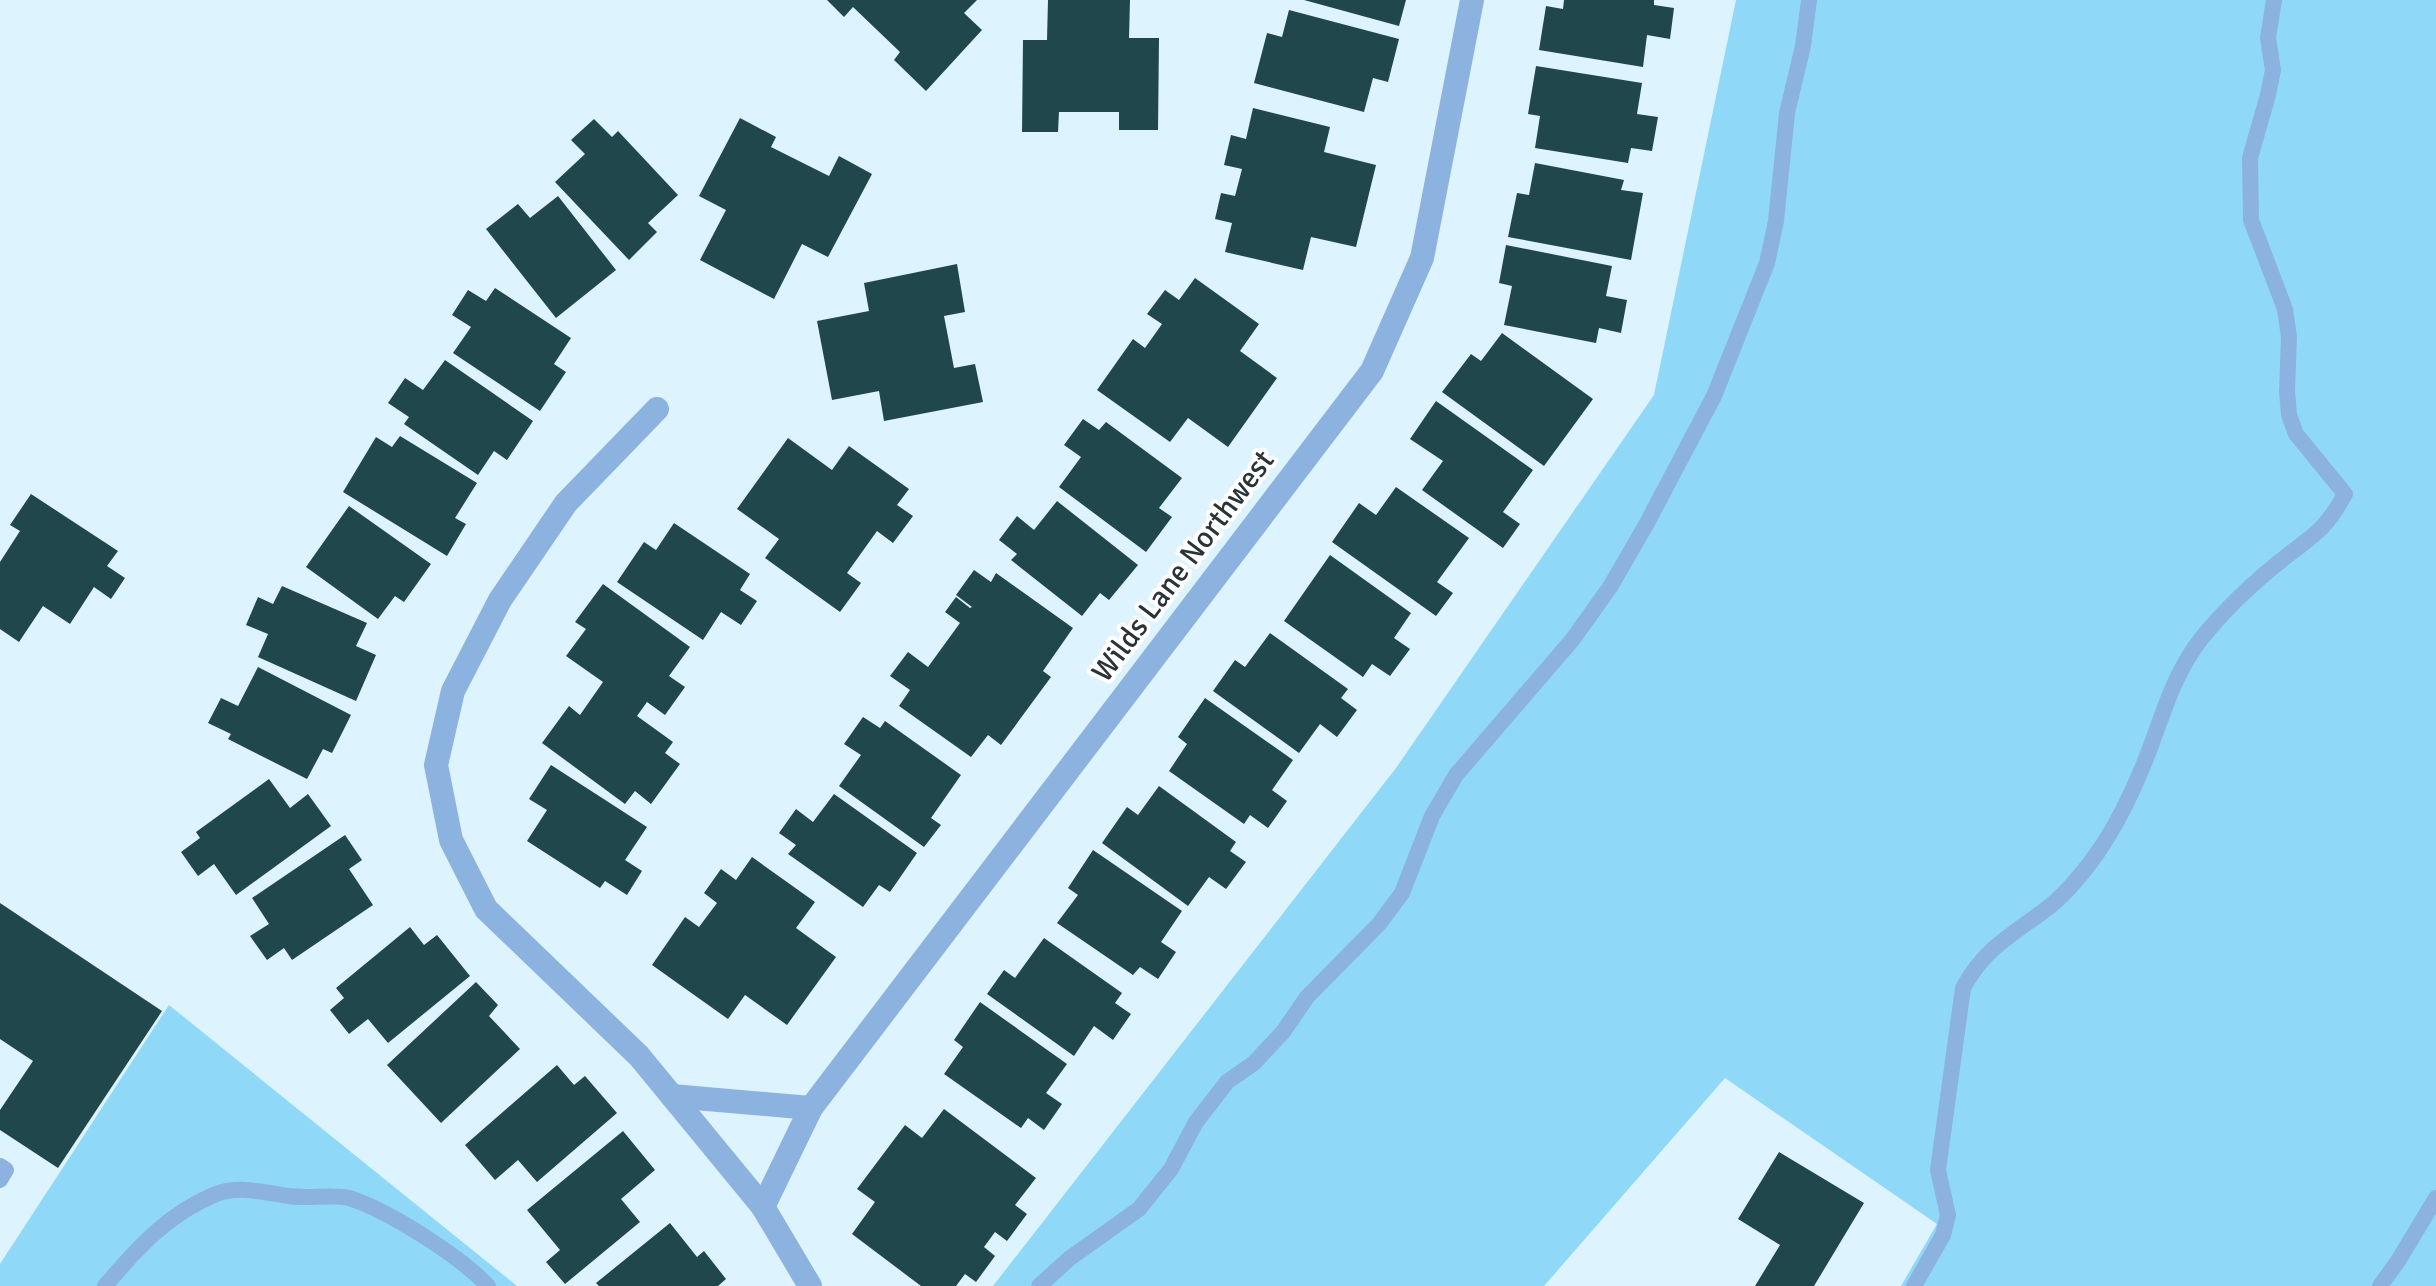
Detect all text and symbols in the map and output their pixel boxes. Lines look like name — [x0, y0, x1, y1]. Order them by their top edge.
street label: Wilds Lane Northwest — [1084, 443, 1282, 689]

